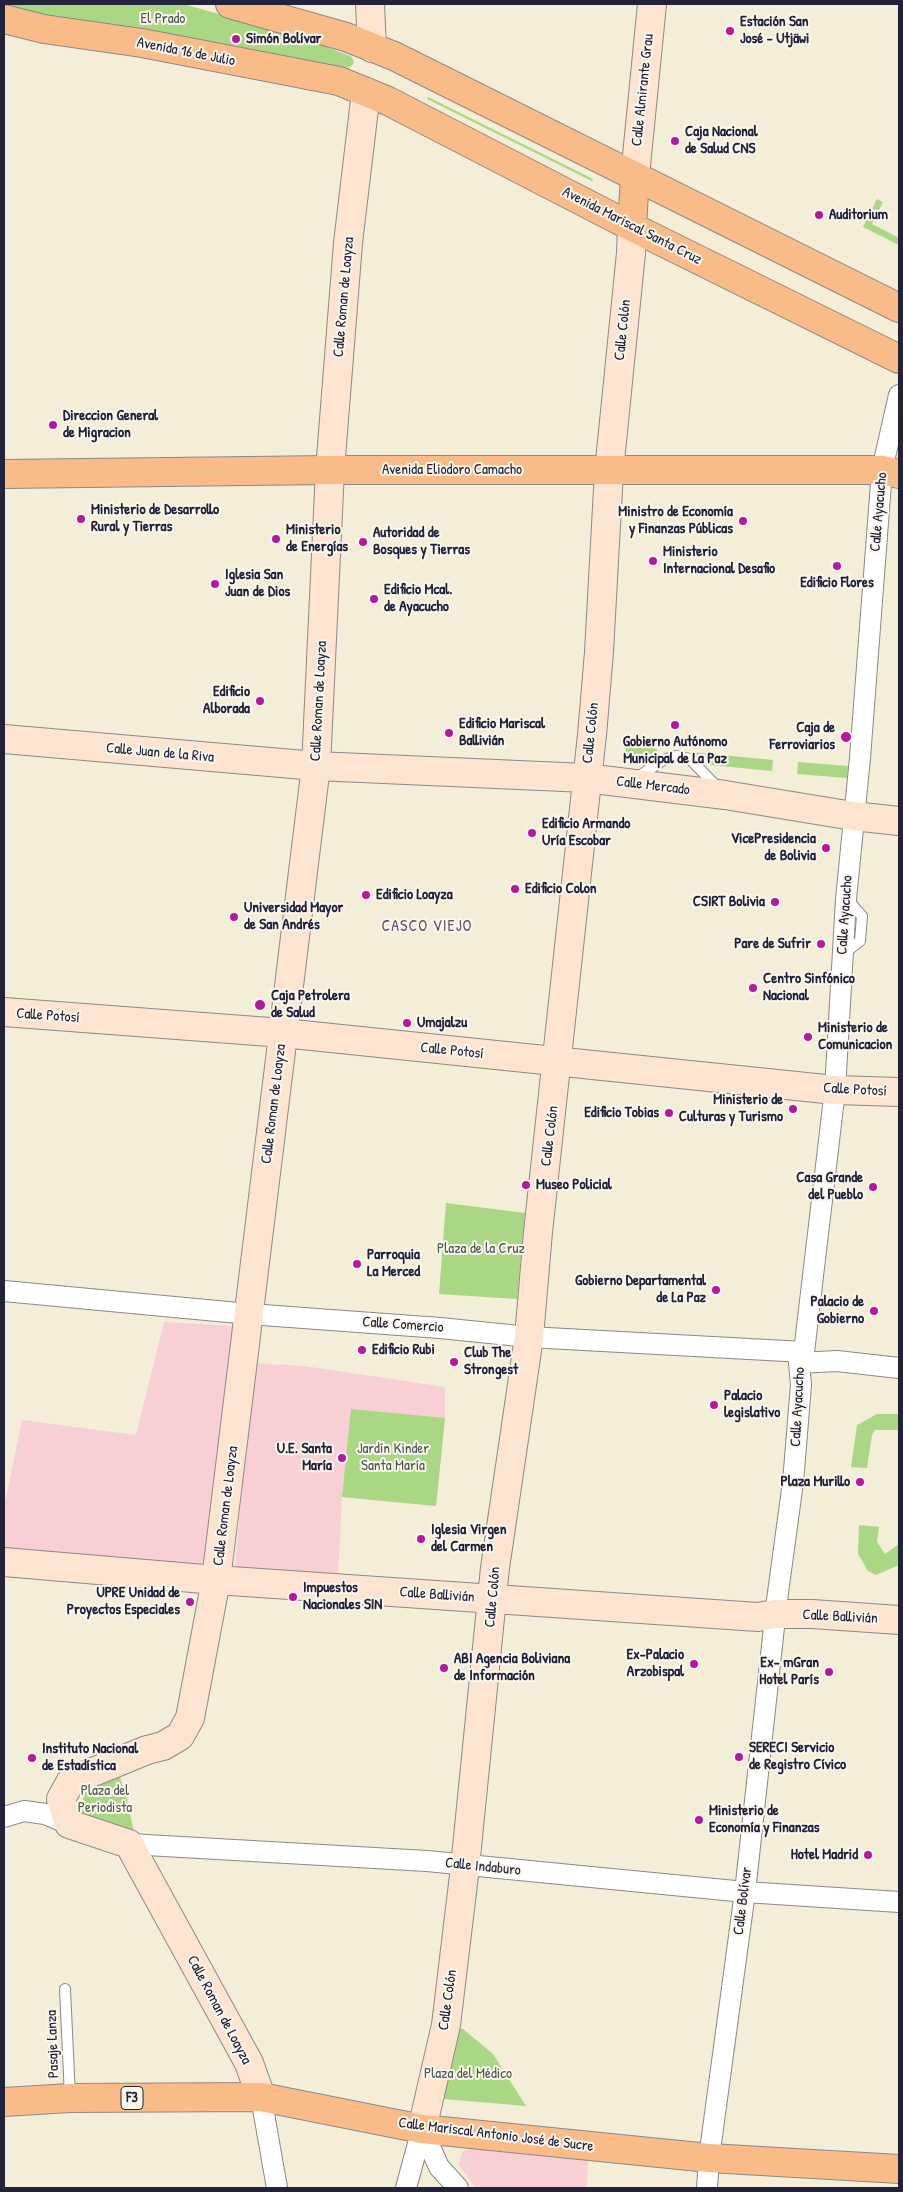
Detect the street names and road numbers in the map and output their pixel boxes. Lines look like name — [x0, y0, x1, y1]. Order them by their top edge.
street label: Calle Almirante Grau — [628, 33, 658, 147]
street label: Avenida 16 de Julio — [135, 34, 237, 70]
street label: Avenida Mariscal Santa Cruz — [559, 183, 705, 269]
street label: Calle Roman de Loayza — [330, 236, 358, 358]
street label: Calle Colón — [611, 299, 635, 361]
street label: Avenida Eliodoro Camacho — [382, 461, 522, 479]
street label: Calle Ayacucho — [867, 472, 891, 552]
street label: Calle Roman de Loayza — [307, 640, 331, 762]
street label: Calle Colón — [579, 702, 603, 764]
street label: Calle Juan de la Riva — [105, 739, 215, 767]
street label: Calle Mercado — [615, 773, 691, 799]
street label: Calle Ayacucho — [833, 875, 857, 955]
street label: Calle Potosí — [16, 1005, 80, 1027]
street label: Calle Potosí — [419, 1039, 485, 1063]
street label: Calle Roman de Loayza — [258, 1043, 290, 1165]
street label: Calle Potosí — [823, 1079, 887, 1101]
street label: Calle Colón — [537, 1105, 563, 1167]
street label: Calle Comercio — [362, 1313, 444, 1337]
street label: Calle Ayacucho — [787, 1367, 809, 1447]
street label: Calle Roman de Loayza — [210, 1445, 242, 1567]
street label: Calle Colón — [481, 1566, 505, 1628]
street label: Calle Ballivián — [399, 1583, 475, 1607]
street label: Calle Ballivián — [802, 1606, 878, 1628]
street label: Calle Indaburo — [444, 1854, 522, 1880]
street label: Calle Bolívar — [730, 1866, 756, 1936]
street label: Calle Roman de Loayza — [183, 1953, 255, 2067]
street label: Calle Colón — [435, 1969, 461, 2031]
street label: Pasaje Lanza — [43, 2010, 63, 2078]
road number: F3 — [121, 2086, 143, 2110]
street label: Calle Mariscal Antonio José de Sucre — [397, 2114, 595, 2156]

